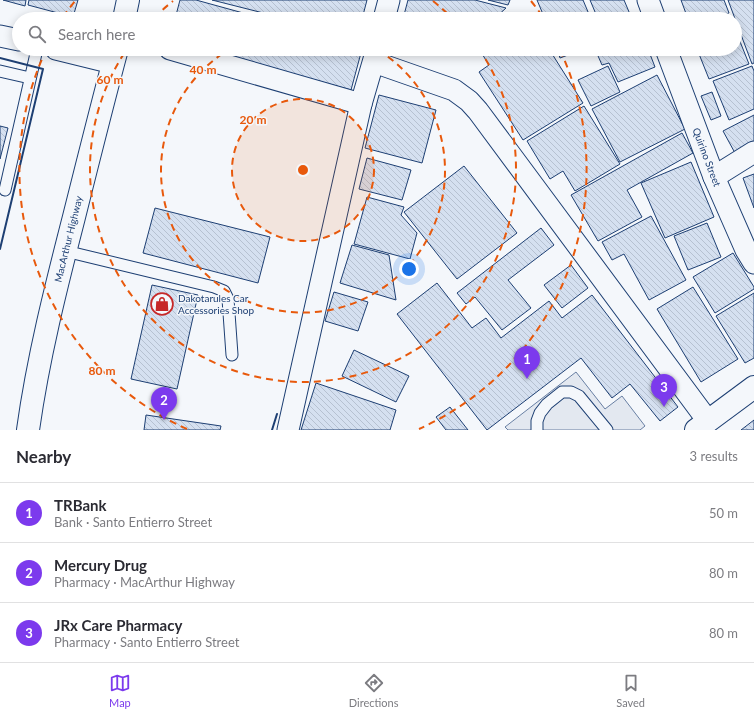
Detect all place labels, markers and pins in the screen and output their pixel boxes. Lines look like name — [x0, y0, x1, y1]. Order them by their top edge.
centre of rings — [296, 163, 310, 177]
shop icon: Dakotarules Car Accessories Shop — [149, 291, 175, 317]
place label: Dakotarules Car Accessories Shop — [178, 292, 254, 316]
pin: 1 — [514, 346, 540, 379]
pin: 3 — [651, 374, 677, 407]
pin: 2 — [151, 387, 177, 420]

